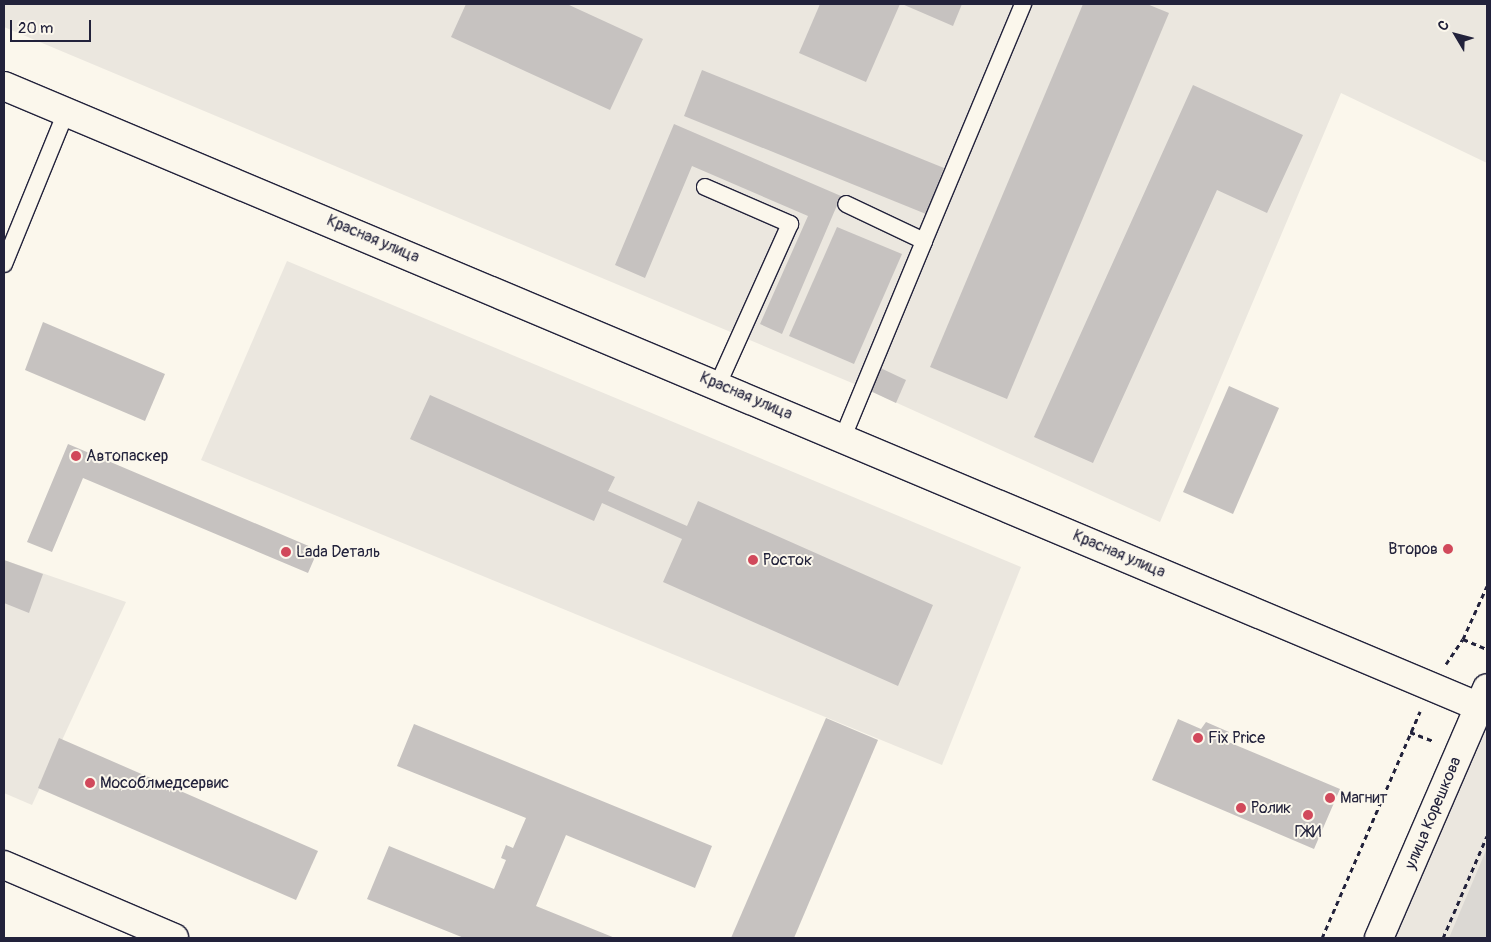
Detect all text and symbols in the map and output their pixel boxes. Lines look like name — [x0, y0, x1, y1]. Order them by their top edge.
scale bar — [12, 10, 94, 42]
north arrow — [1431, 10, 1481, 60]
text: С — [1434, 17, 1453, 34]
text: 20 m — [18, 19, 53, 38]
street label: Красная улица — [324, 211, 422, 267]
street label: Красная улица — [697, 368, 795, 424]
place label: Автопаскер — [86, 446, 168, 466]
marker: Автопаскер — [70, 450, 82, 462]
street label: Красная улица — [1070, 526, 1168, 582]
place label: Второв — [1388, 539, 1438, 559]
place label: Lada Dеталь — [296, 542, 380, 562]
marker: Второв — [1442, 543, 1454, 555]
marker: Lada Dеталь — [280, 546, 292, 558]
place label: Росток — [763, 550, 812, 570]
marker: Росток — [747, 554, 759, 566]
place label: Fix Price — [1208, 728, 1265, 748]
marker: Fix Price — [1192, 732, 1204, 744]
street label: улица Корешкова — [1401, 754, 1465, 872]
place label: Мособлмедсервис — [100, 773, 229, 793]
marker: Мособлмедсервис — [84, 777, 96, 789]
place label: Магнит — [1340, 788, 1388, 808]
marker: Магнит — [1324, 792, 1336, 804]
place label: Ролик — [1251, 798, 1291, 818]
marker: Ролик — [1235, 802, 1247, 814]
marker: ГЖИ — [1302, 809, 1314, 821]
place label: ГЖИ — [1295, 822, 1321, 842]

